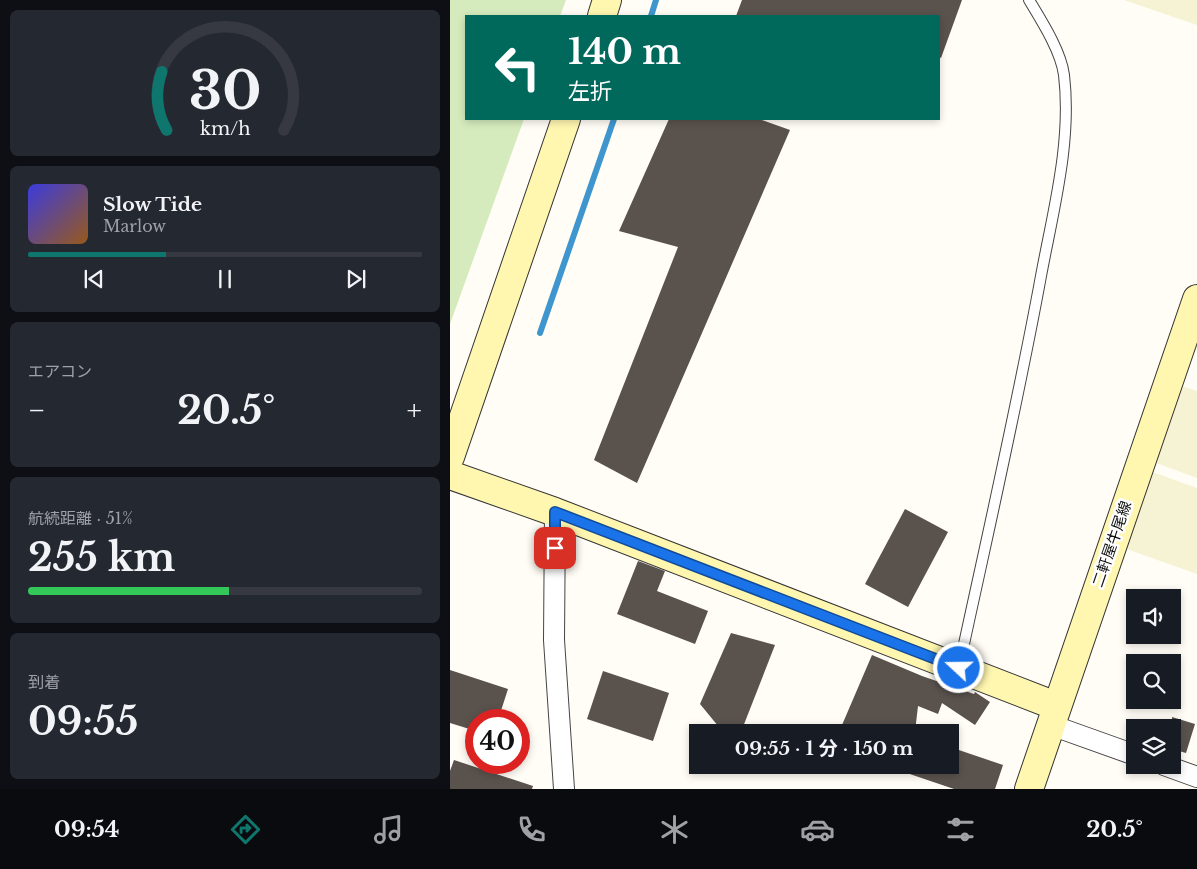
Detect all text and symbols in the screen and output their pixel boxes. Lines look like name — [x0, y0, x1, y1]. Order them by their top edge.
text: 140 m — [568, 30, 681, 73]
icon: left — [485, 35, 550, 100]
text: 30 — [189, 59, 261, 123]
text: 左折 — [568, 78, 612, 105]
text: km/h — [200, 118, 250, 140]
text: Slow Tide — [103, 193, 202, 216]
text: Marlow — [103, 216, 166, 236]
icon: previous — [80, 265, 108, 293]
icon: pause — [211, 265, 239, 293]
icon: next — [342, 265, 370, 293]
text: エアコン — [28, 361, 92, 381]
text: 20.5° — [177, 387, 275, 434]
text: − — [28, 393, 46, 428]
text: + — [407, 393, 422, 428]
street label: 二軒屋牛尾線 — [1088, 498, 1135, 589]
text: 航続距離 · 51% — [28, 508, 133, 528]
pin — [534, 527, 576, 569]
text: 255 km — [28, 534, 175, 581]
icon: arrive — [541, 534, 569, 562]
map controls — [1126, 589, 1181, 774]
button: sound — [1126, 589, 1181, 644]
position arrow — [932, 641, 984, 693]
button: search — [1126, 654, 1181, 709]
text: 到着 — [28, 672, 60, 692]
text: 09:55 — [28, 698, 138, 745]
speed limit sign: 40 — [465, 709, 530, 774]
button: layers — [1126, 719, 1181, 774]
text: 09:55 · 1 分 · 150 m — [735, 737, 913, 760]
icon: directions — [228, 812, 263, 847]
icon: music — [371, 812, 406, 847]
icon: phone — [514, 812, 549, 847]
icon: climate — [657, 812, 692, 847]
icon: car — [800, 812, 835, 847]
icon: filters — [943, 812, 978, 847]
text: 09:54 — [54, 816, 119, 843]
text: 20.5° — [1086, 816, 1143, 843]

